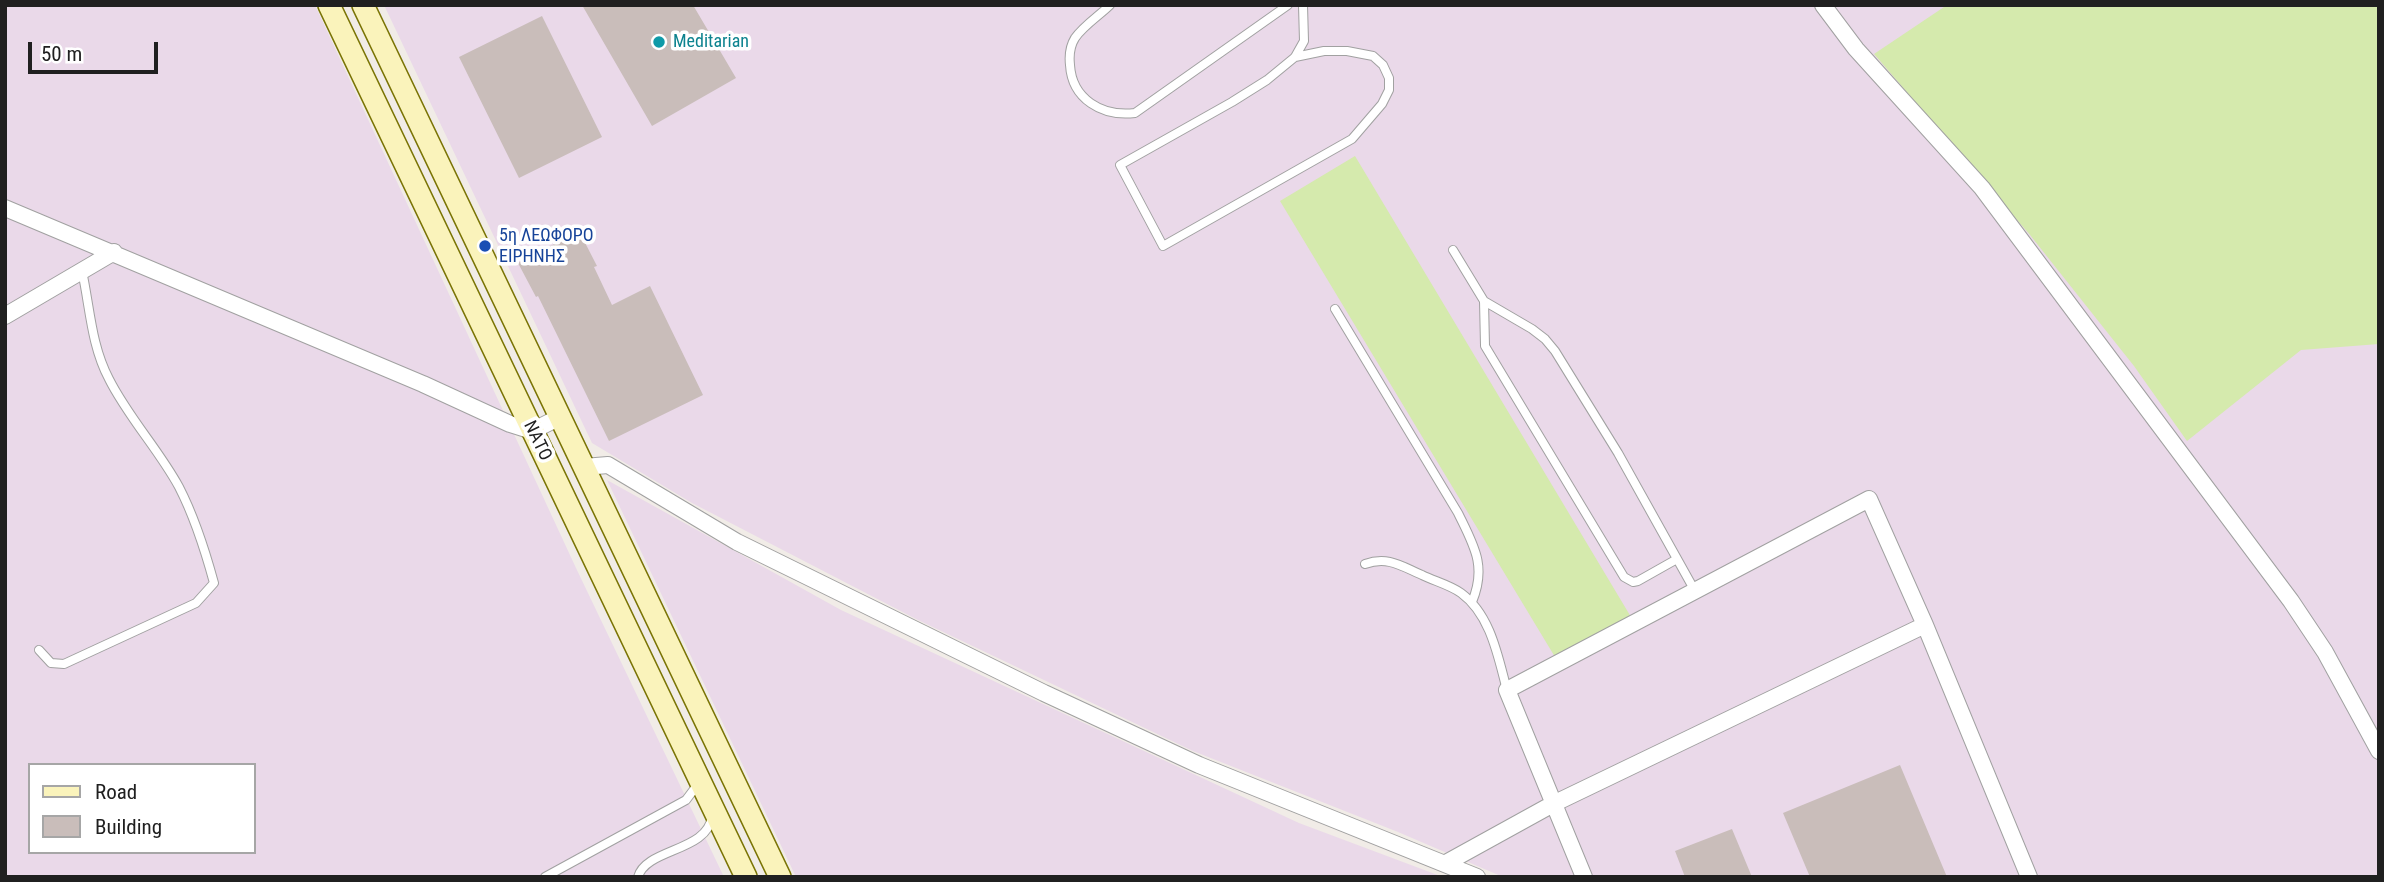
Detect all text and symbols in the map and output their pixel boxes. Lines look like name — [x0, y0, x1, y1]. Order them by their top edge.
scale bar — [32, 28, 161, 72]
place label: Meditarian — [673, 31, 749, 53]
marker: Meditarian — [651, 34, 667, 50]
text: 50 m — [41, 42, 82, 66]
place label: 5η ΛΕΩΦΟΡΟ ΕΙΡΗΝΗΣ — [499, 225, 594, 268]
marker: 5η ΛΕΩΦΟΡΟ ΕΙΡΗΝΗΣ — [477, 238, 493, 254]
street label: ΝΑΤΟ — [518, 418, 556, 464]
legend — [28, 763, 256, 854]
text: Road — [95, 780, 137, 804]
text: Building — [95, 815, 162, 839]

